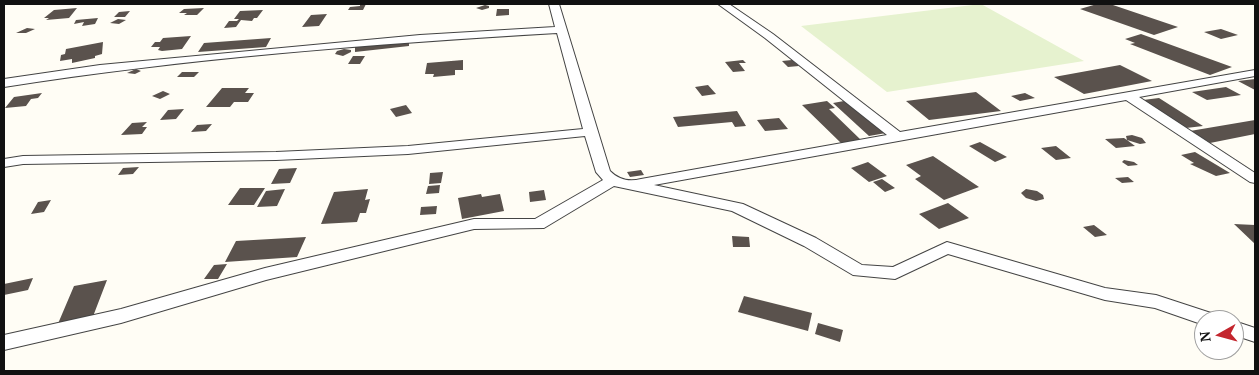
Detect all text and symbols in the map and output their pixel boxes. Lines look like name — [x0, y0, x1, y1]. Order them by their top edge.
north arrow — [1194, 310, 1244, 360]
text: N — [1195, 330, 1215, 343]

